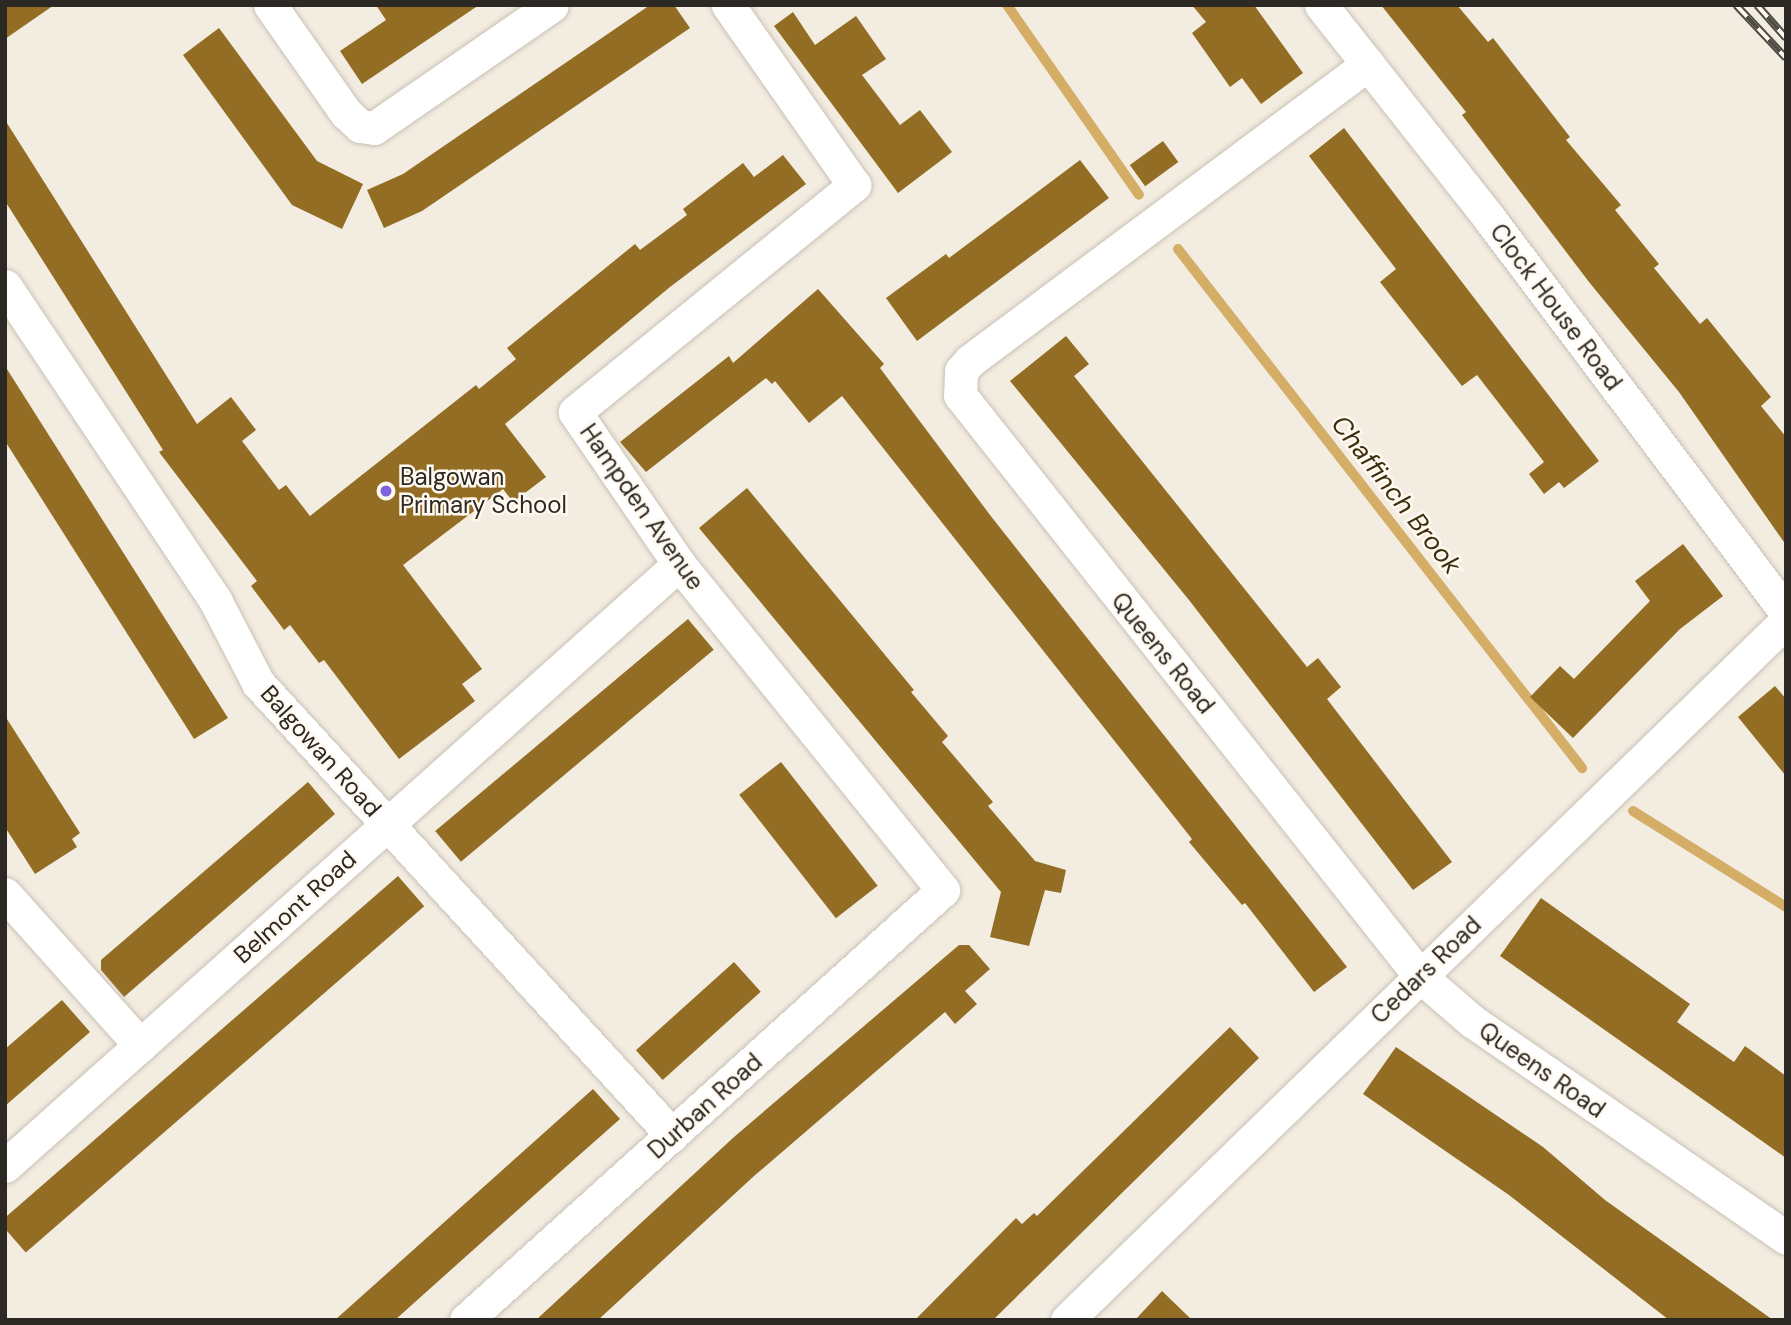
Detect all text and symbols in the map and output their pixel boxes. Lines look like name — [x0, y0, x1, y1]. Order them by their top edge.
street label: Clock House Road — [1484, 218, 1628, 396]
water label: Chaffinch Brook — [1324, 409, 1468, 581]
street label: Hampden Avenue — [574, 418, 710, 596]
place label: Balgowan Primary School — [400, 463, 567, 519]
marker: Balgowan Primary School — [378, 483, 394, 499]
street label: Queens Road — [1105, 587, 1221, 719]
street label: Balgowan Road — [255, 679, 387, 823]
street label: Belmont Road — [228, 845, 362, 969]
street label: Cedars Road — [1365, 910, 1487, 1030]
street label: Queens Road — [1473, 1016, 1611, 1124]
street label: Durban Road — [642, 1047, 768, 1165]

